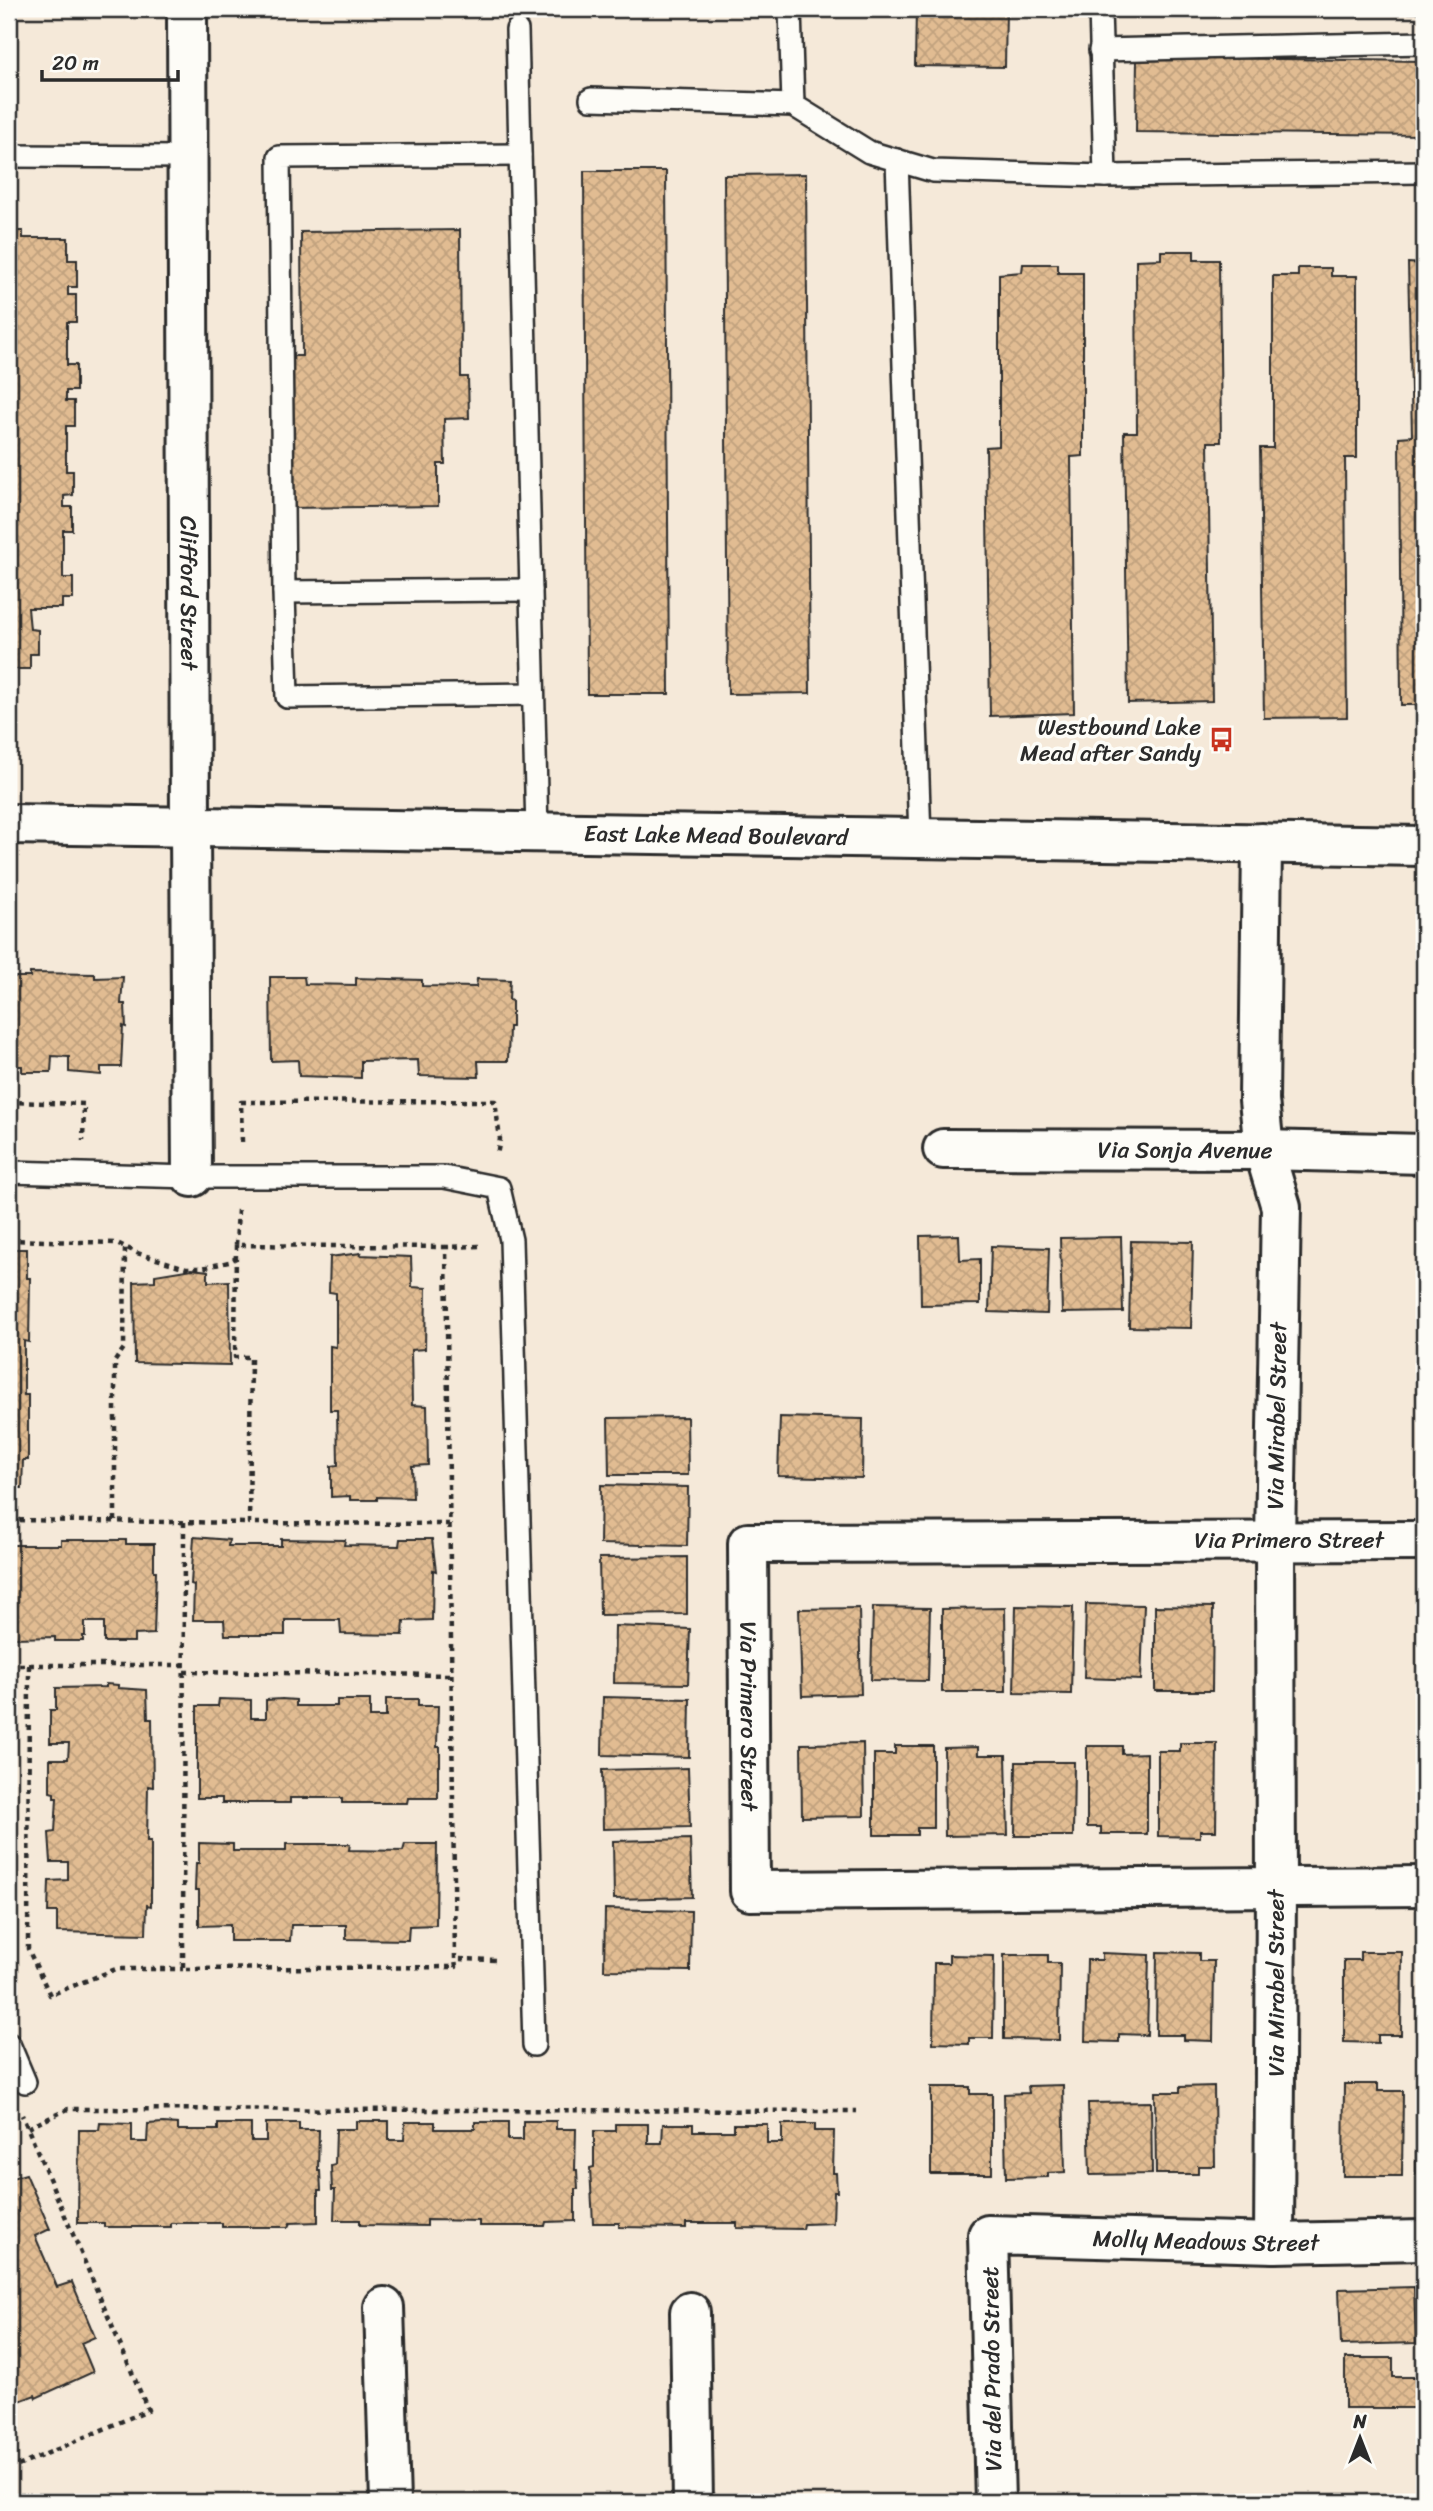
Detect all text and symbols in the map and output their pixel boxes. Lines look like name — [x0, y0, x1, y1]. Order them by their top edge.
scale bar — [42, 38, 178, 82]
text: 20 m — [52, 44, 99, 82]
street label: Clifford Street — [168, 516, 210, 672]
place label: Westbound Lake Mead after Sandy — [1020, 707, 1201, 774]
bus stop icon: Westbound Lake Mead after Sandy — [1207, 726, 1235, 754]
street label: East Lake Mead Boulevard — [583, 812, 850, 858]
street label: Via Sonja Avenue — [1097, 1129, 1273, 1171]
street label: Via Mirabel Street — [1255, 1320, 1299, 1510]
street label: Via Primero Street — [1194, 1520, 1385, 1561]
street label: Via Primero Street — [728, 1621, 770, 1813]
street label: Via Mirabel Street — [1256, 1888, 1297, 2077]
street label: Molly Meadows Street — [1092, 2217, 1321, 2264]
street label: Via del Prado Street — [970, 2266, 1014, 2472]
north arrow — [1324, 2402, 1394, 2472]
text: N — [1352, 2405, 1367, 2438]

